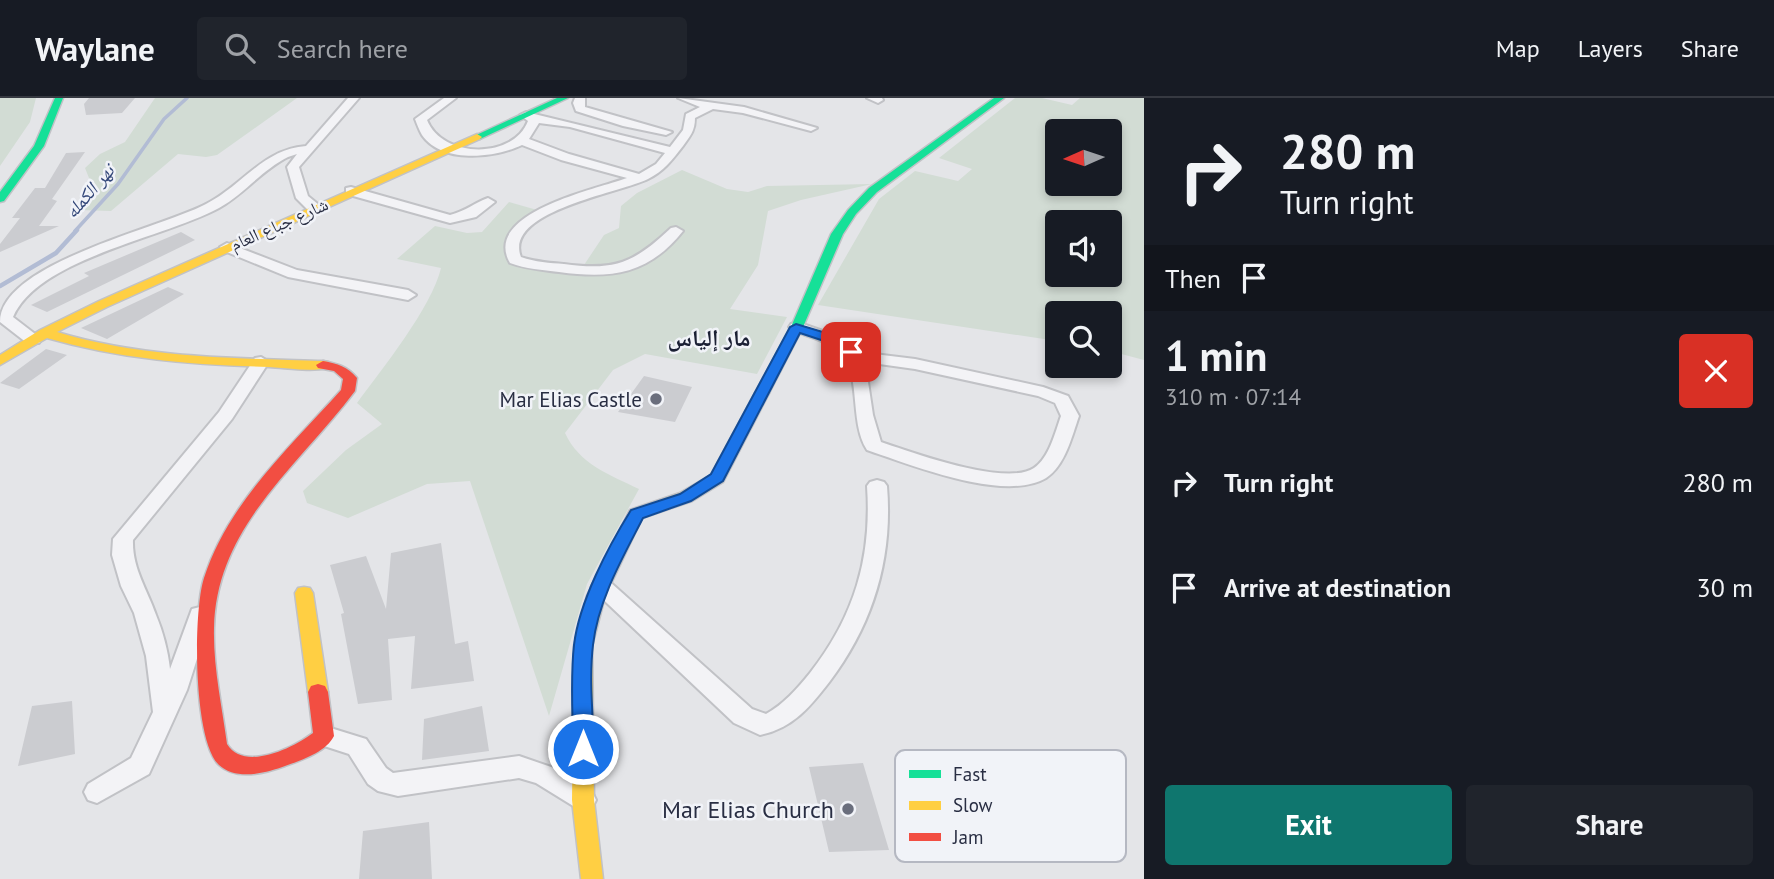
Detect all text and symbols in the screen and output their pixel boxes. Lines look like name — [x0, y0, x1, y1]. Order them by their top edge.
search box — [197, 17, 687, 80]
text: Waylane — [35, 27, 155, 70]
icon: search — [221, 29, 259, 67]
text: Search here — [277, 32, 408, 65]
text: Map — [1496, 33, 1540, 64]
text: Layers — [1578, 33, 1643, 64]
text: Share — [1681, 33, 1739, 64]
north arrow — [1045, 119, 1122, 196]
map controls — [1045, 119, 1122, 378]
text: 280 m — [1280, 119, 1415, 183]
icon: right — [1165, 126, 1256, 217]
water label: نهر الكمله — [59, 157, 121, 223]
text: Turn right — [1280, 181, 1414, 223]
street label: شارع جباع العام — [226, 192, 332, 257]
button: sound — [1045, 210, 1122, 287]
icon: arrive — [1235, 259, 1273, 297]
text: Then — [1165, 262, 1221, 295]
button: search — [1045, 301, 1122, 378]
pin — [821, 322, 881, 382]
district label: مار إلياس — [668, 323, 750, 352]
text: 1 min — [1165, 328, 1267, 383]
icon: arrive — [832, 333, 870, 371]
button: close — [1679, 334, 1753, 408]
text: 310 m · 07:14 — [1165, 382, 1301, 411]
place label: Mar Elias Castle — [500, 386, 642, 413]
marker: Mar Elias Castle — [648, 391, 664, 407]
icon: right — [1165, 464, 1203, 502]
text: Turn right — [1224, 466, 1333, 499]
text: 280 m — [1682, 466, 1753, 499]
icon: arrive — [1165, 569, 1203, 607]
text: Arrive at destination — [1224, 571, 1451, 604]
text: 30 m — [1697, 571, 1753, 604]
position arrow — [546, 712, 620, 786]
legend — [895, 750, 1126, 862]
text: Fast — [953, 762, 987, 786]
button: Exit — [1165, 785, 1452, 865]
button: Share — [1466, 785, 1753, 865]
text: Slow — [953, 793, 993, 817]
place label: Mar Elias Church — [662, 794, 834, 825]
marker: Mar Elias Church — [840, 801, 856, 817]
text: Jam — [952, 825, 983, 849]

